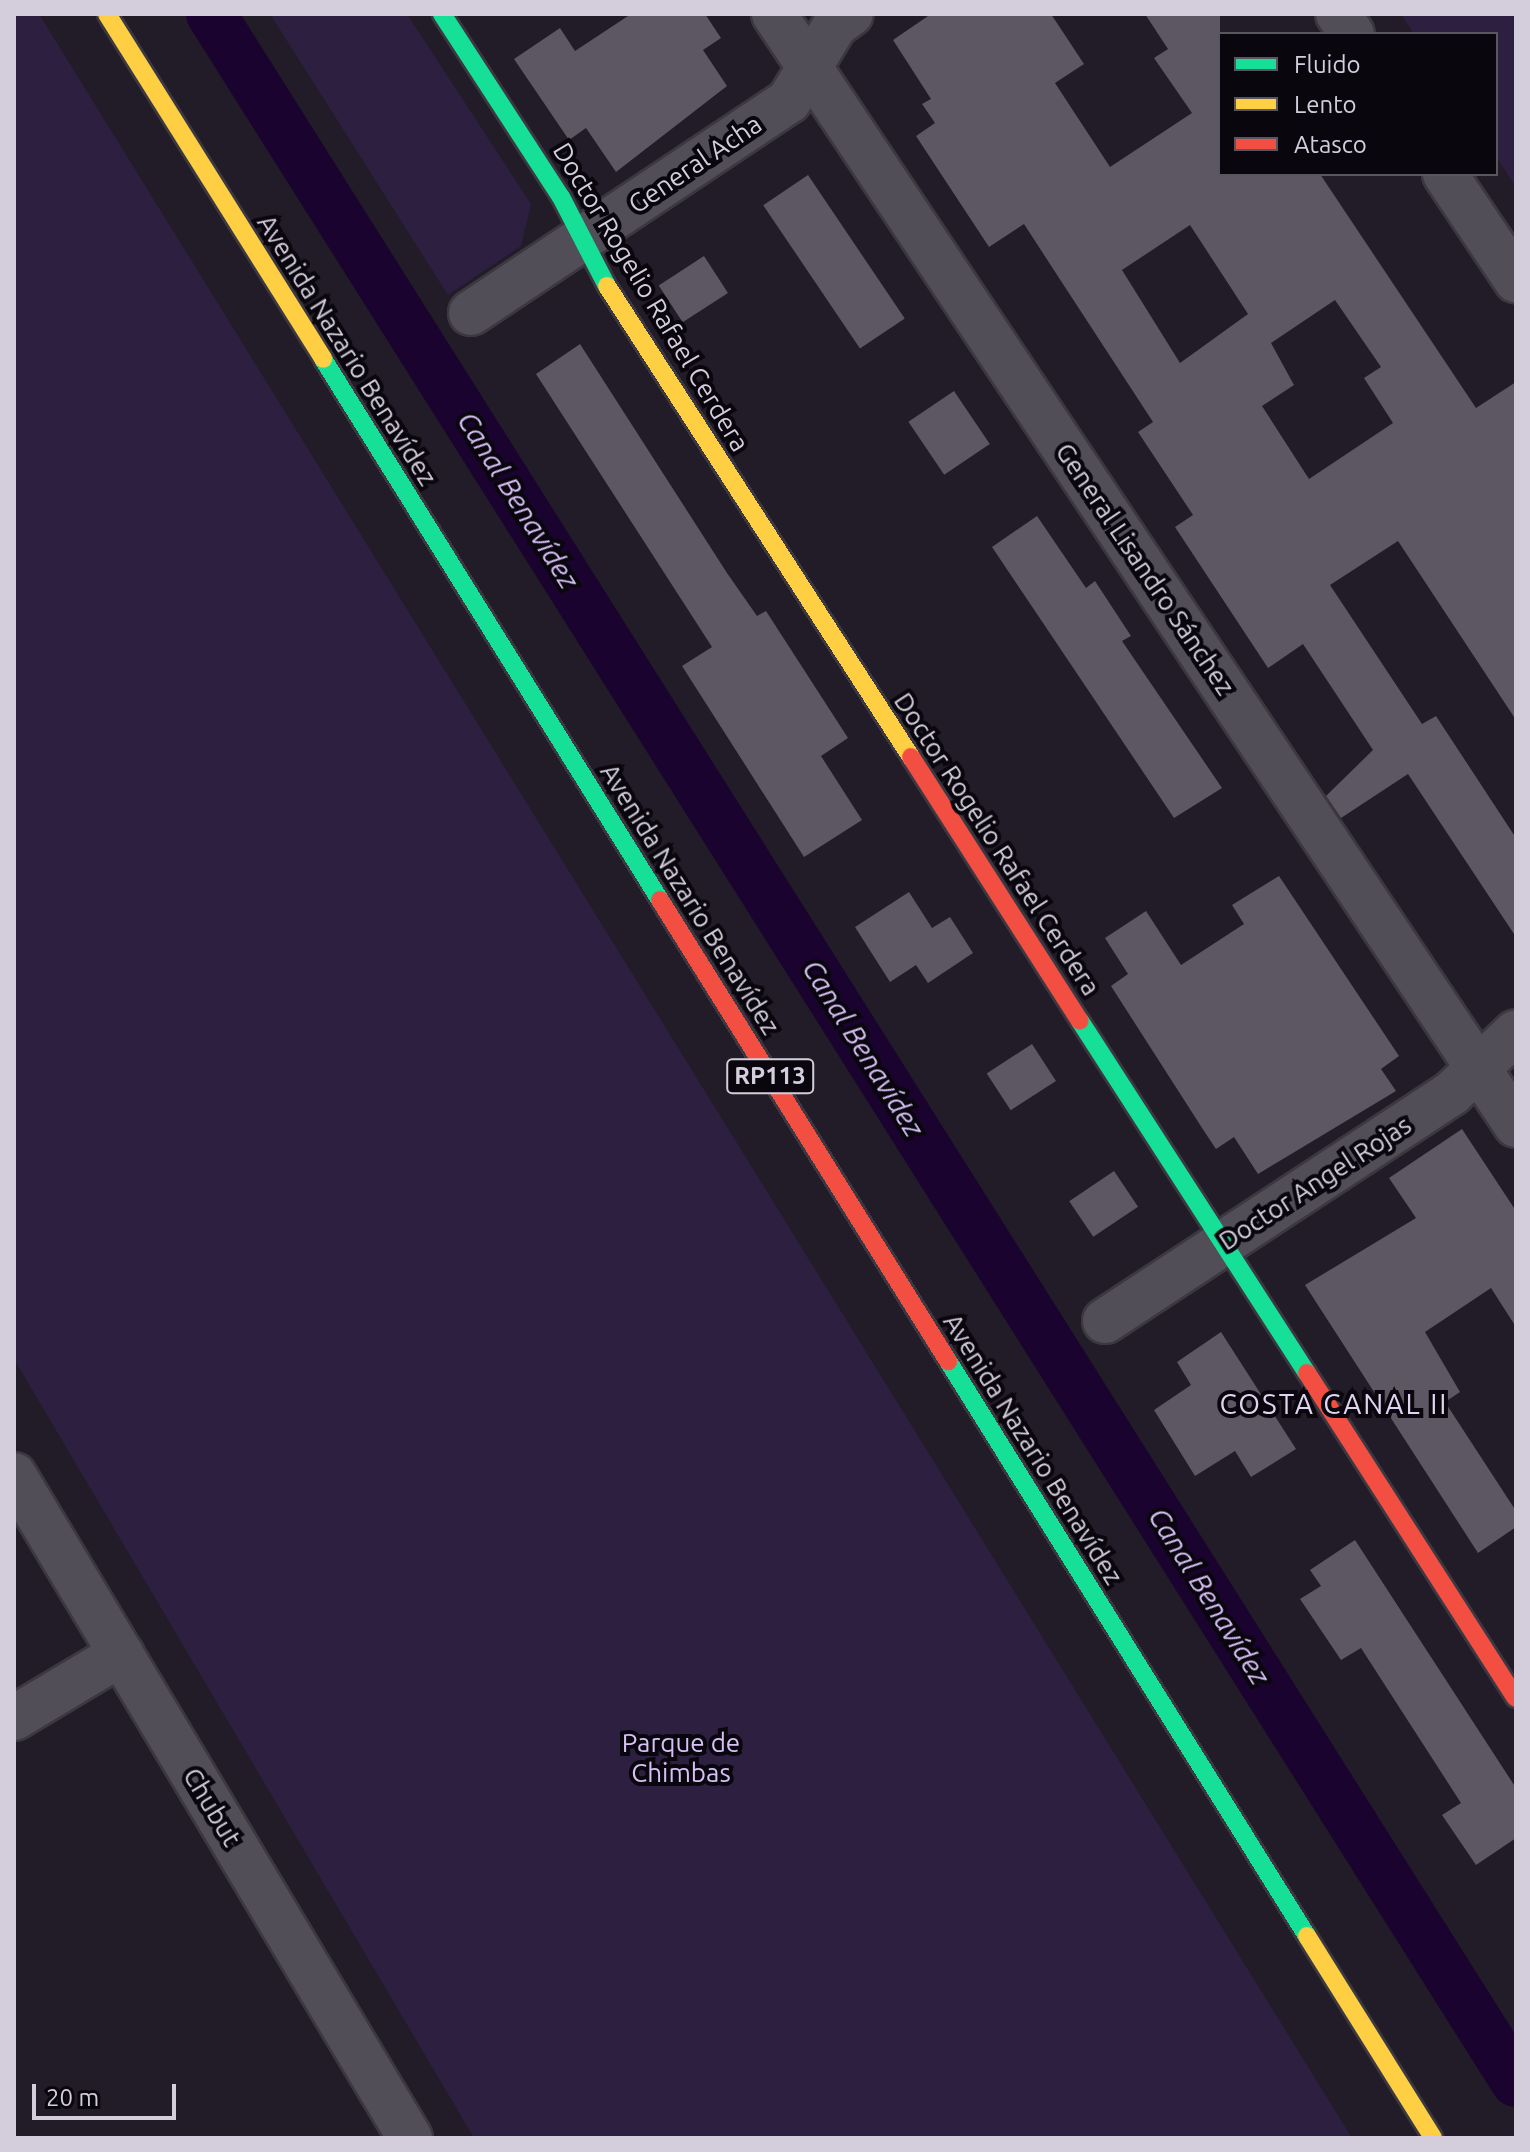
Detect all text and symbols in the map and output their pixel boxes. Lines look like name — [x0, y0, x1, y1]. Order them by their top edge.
legend — [1218, 32, 1498, 176]
text: Fluido — [1294, 51, 1361, 78]
text: Lento — [1294, 91, 1357, 118]
street label: General Acha — [622, 108, 768, 220]
text: Atasco — [1294, 131, 1367, 158]
street label: Doctor Rogelio Rafael Cerdera — [546, 137, 756, 457]
street label: Avenida Nazario Benavídez — [251, 209, 443, 491]
water label: Canal Benavídez — [450, 406, 586, 594]
street label: General Lisandro Sánchez — [1049, 437, 1241, 701]
street label: Doctor Rogelio Rafael Cerdera — [887, 687, 1107, 1001]
street label: Avenida Nazario Benavídez — [594, 758, 786, 1040]
water label: Canal Benavídez — [795, 954, 931, 1142]
road number: RP113 — [726, 1056, 814, 1096]
street label: Doctor Angel Rojas — [1213, 1109, 1417, 1257]
street label: Avenida Nazario Benavídez — [937, 1308, 1129, 1590]
district label: COSTA CANAL II — [1219, 1387, 1449, 1421]
water label: Canal Benavídez — [1141, 1502, 1277, 1690]
park label: Parque de Chimbas — [622, 1727, 740, 1788]
street label: Chubut — [177, 1762, 247, 1852]
scale bar — [36, 2068, 180, 2118]
text: 20 m — [46, 2084, 99, 2111]

